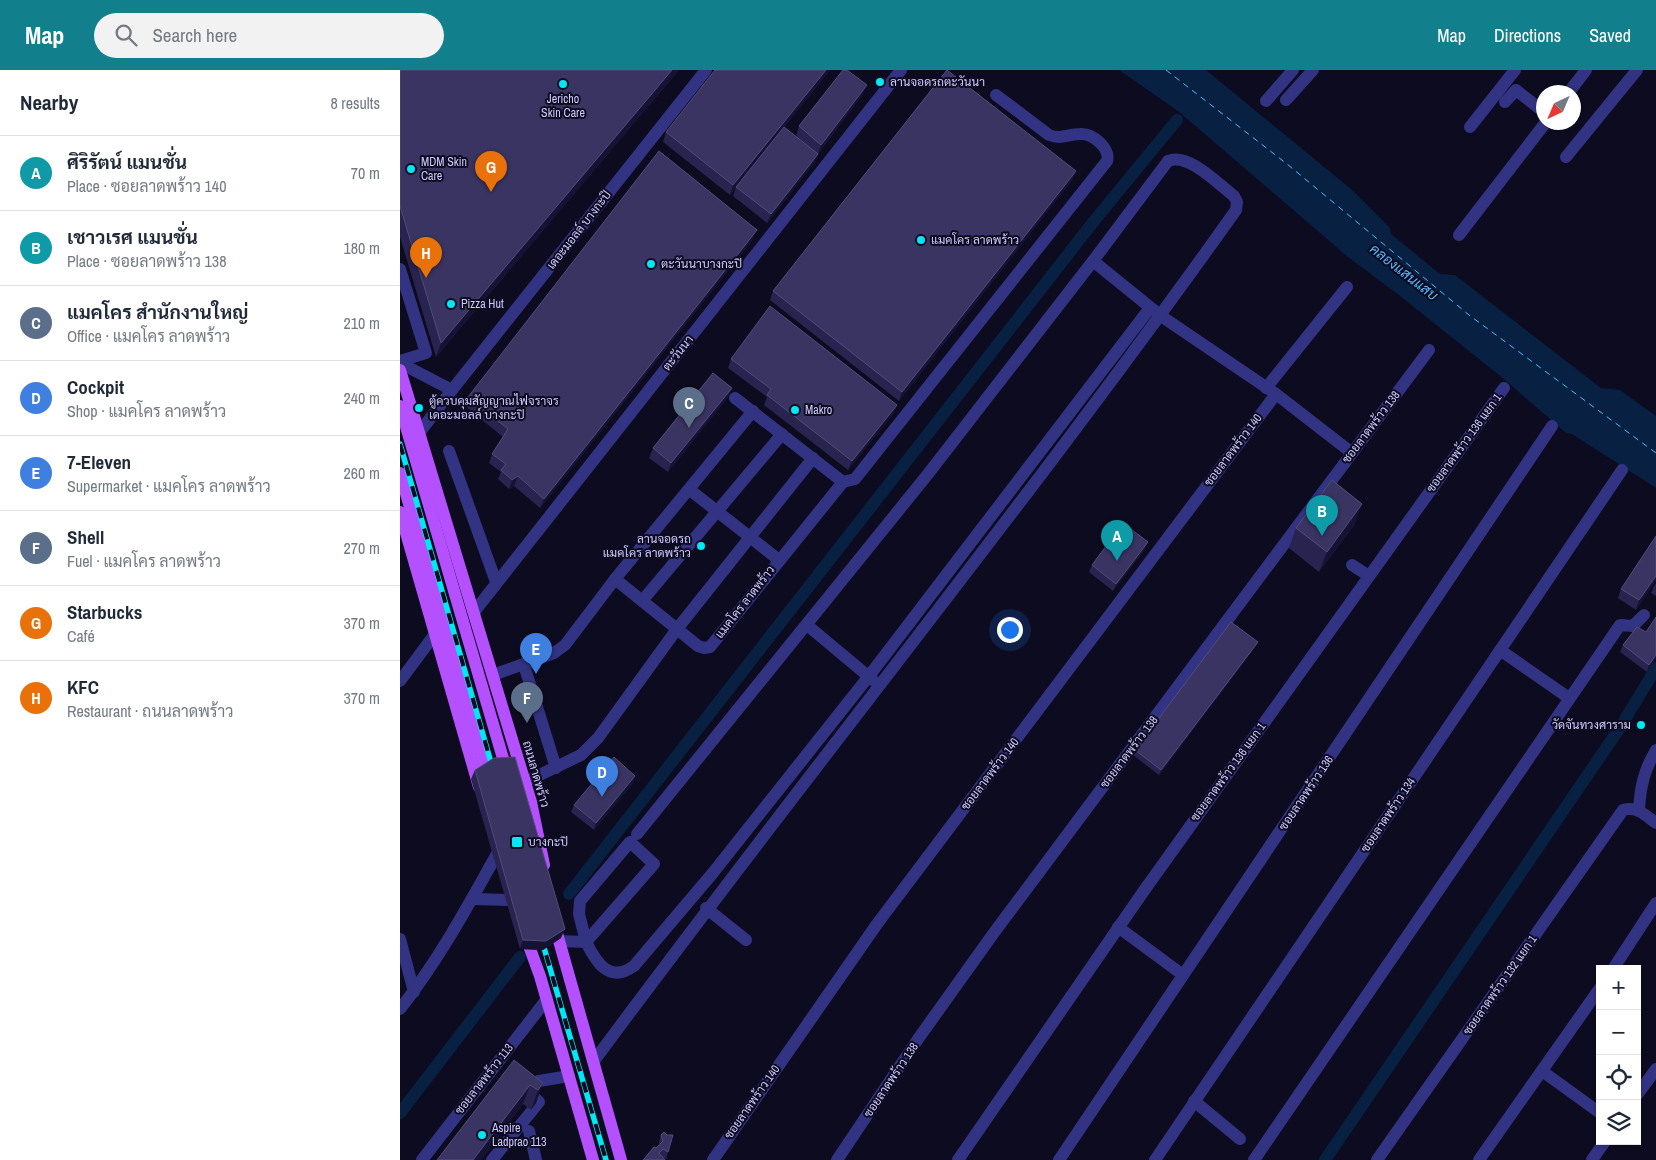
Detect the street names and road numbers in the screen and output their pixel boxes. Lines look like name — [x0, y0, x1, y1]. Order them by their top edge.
street label: เดอะมอลล์ บางกะปิ — [543, 187, 615, 273]
street label: ตะวันนา — [659, 332, 697, 374]
street label: ซอยลาดพร้าว 138 — [1339, 388, 1403, 466]
street label: ซอยลาดพร้าว 136 แยก 1 — [1423, 390, 1506, 496]
street label: ซอยลาดพร้าว 140 — [1201, 411, 1265, 489]
street label: แมคโคร ลาดพร้าว — [712, 562, 778, 642]
street label: ซอยลาดพร้าว 138 — [1097, 713, 1161, 791]
street label: ซอยลาดพร้าว 136 แยก 1 — [1187, 719, 1270, 825]
street label: ซอยลาดพร้าว 140 — [958, 735, 1022, 813]
street label: ถนนลาดพร้าว — [519, 739, 553, 809]
street label: ซอยลาดพร้าว 136 — [1275, 753, 1337, 833]
street label: ซอยลาดพร้าว 134 — [1357, 774, 1419, 855]
street label: ซอยลาดพร้าว 132 แยก 1 — [1459, 931, 1541, 1038]
street label: ซอยลาดพร้าว 113 — [451, 1040, 517, 1118]
street label: ซอยลาดพร้าว 138 — [860, 1040, 922, 1120]
street label: ซอยลาดพร้าว 140 — [721, 1062, 783, 1142]

